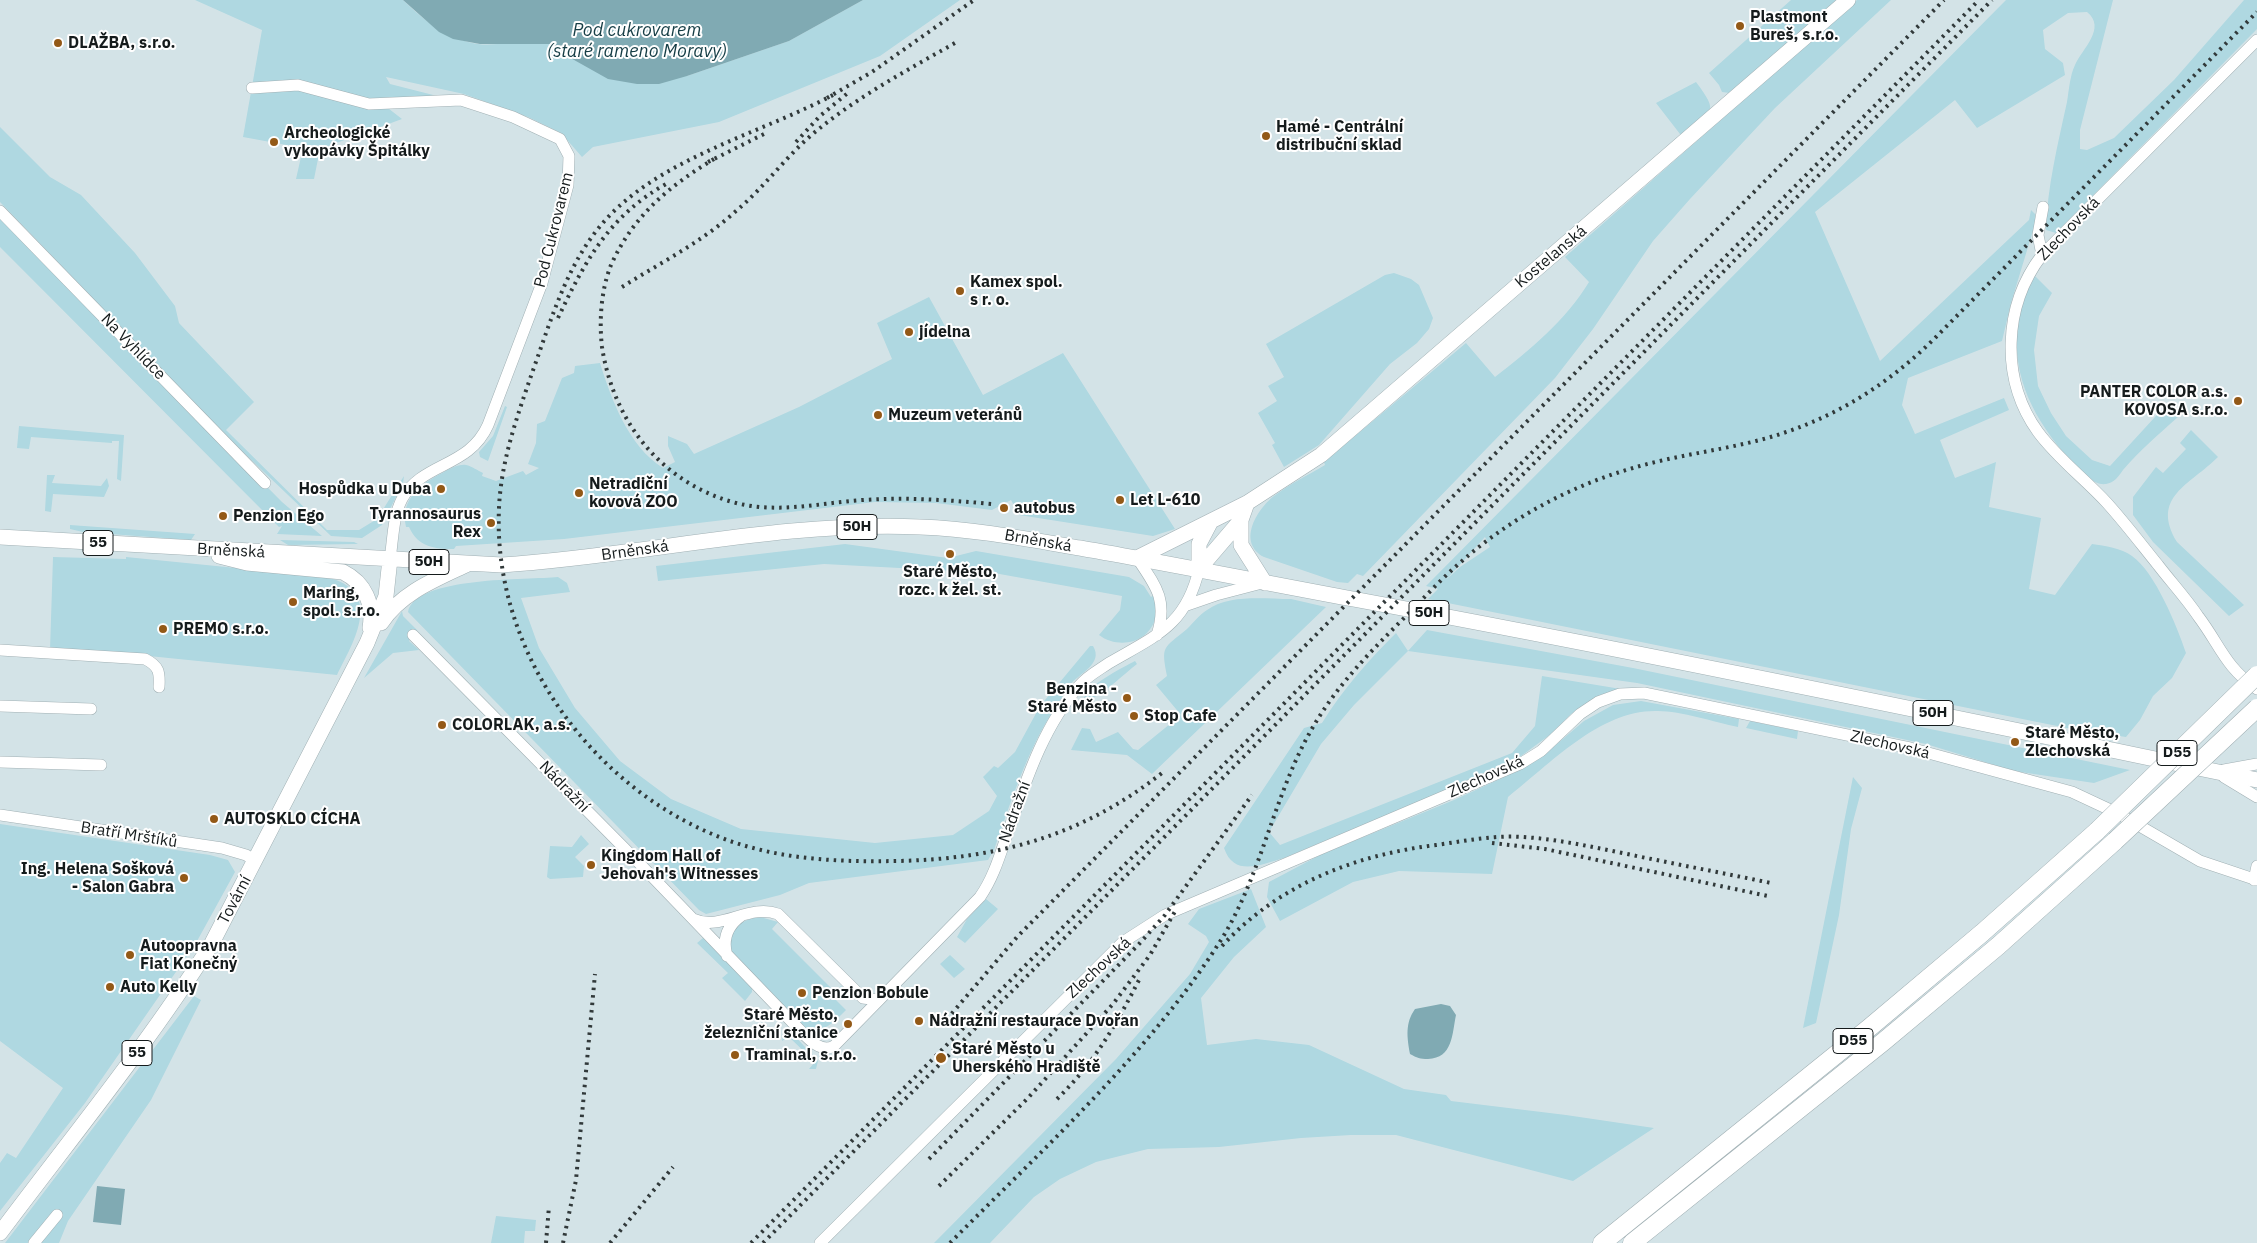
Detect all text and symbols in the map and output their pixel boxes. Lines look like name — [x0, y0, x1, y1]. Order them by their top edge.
place label: Plastmont Bureš, s.r.o. — [1750, 7, 1839, 45]
water label: Pod cukrovarem (staré rameno Moravy) — [547, 20, 727, 62]
marker: Plastmont Bureš, s.r.o. — [1734, 20, 1746, 32]
place label: DLAŽBA, s.r.o. — [68, 33, 176, 53]
marker: DLAŽBA, s.r.o. — [52, 37, 64, 49]
place label: Hamé - Centrální distribuční sklad — [1276, 117, 1403, 155]
place label: Archeologické vykopávky Špitálky — [284, 123, 430, 161]
marker: Hamé - Centrální distribuční sklad — [1260, 130, 1272, 142]
marker: Archeologické vykopávky Špitálky — [268, 136, 280, 148]
street label: Pod Cukrovarem — [530, 170, 578, 290]
street label: Zlechovská — [2034, 193, 2104, 265]
street label: Kostelanská — [1511, 222, 1591, 292]
place label: Kamex spol. s r. o. — [970, 272, 1063, 310]
marker: Kamex spol. s r. o. — [954, 285, 966, 297]
street label: Na Vyhlídce — [97, 310, 169, 384]
place label: jídelna — [919, 322, 970, 342]
marker: jídelna — [903, 326, 915, 338]
place label: PANTER COLOR a.s. KOVOSA s.r.o. — [2080, 382, 2228, 420]
marker: PANTER COLOR a.s. KOVOSA s.r.o. — [2232, 395, 2244, 407]
place label: Muzeum veteránů — [888, 405, 1022, 425]
marker: Muzeum veteránů — [872, 409, 884, 421]
place label: Netradiční kovová ZOO — [589, 474, 678, 512]
place label: Hospůdka u Duba — [298, 479, 431, 499]
marker: Hospůdka u Duba — [435, 483, 447, 495]
marker: Netradiční kovová ZOO — [573, 487, 585, 499]
place label: Let L-610 — [1130, 490, 1200, 510]
marker: Let L-610 — [1114, 494, 1126, 506]
place label: autobus — [1014, 498, 1075, 518]
marker: autobus — [998, 502, 1010, 514]
place label: Tyrannosaurus Rex — [369, 504, 481, 542]
place label: Penzion Ego — [233, 506, 324, 526]
marker: Penzion Ego — [217, 510, 229, 522]
road number: 50H — [837, 514, 877, 540]
marker: Tyrannosaurus Rex — [485, 517, 497, 529]
street label: Brněnská — [1003, 526, 1073, 556]
road number: 55 — [83, 530, 113, 556]
street label: Brněnská — [600, 537, 670, 565]
street label: Brněnská — [197, 540, 265, 562]
marker: Staré Město, rozc. k žel. st. — [944, 548, 956, 560]
road number: 50H — [409, 550, 449, 574]
place label: Staré Město, rozc. k žel. st. — [898, 562, 1002, 600]
place label: Maring, spol. s.r.o. — [303, 583, 380, 621]
marker: Maring, spol. s.r.o. — [287, 596, 299, 608]
road number: 50H — [1409, 600, 1449, 626]
place label: PREMO s.r.o. — [173, 619, 269, 639]
marker: PREMO s.r.o. — [157, 623, 169, 635]
place label: Benzina - Staré Město — [1028, 679, 1117, 717]
marker: Benzina - Staré Město — [1121, 692, 1133, 704]
road number: 50H — [1913, 700, 1953, 726]
place label: Stop Cafe — [1144, 706, 1217, 726]
marker: Stop Cafe — [1128, 710, 1140, 722]
place label: COLORLAK, a.s. — [452, 715, 571, 735]
marker: COLORLAK, a.s. — [436, 719, 448, 731]
place label: Staré Město, Zlechovská — [2025, 723, 2119, 761]
street label: Zlechovská — [1848, 727, 1932, 763]
marker: Staré Město, Zlechovská — [2009, 736, 2021, 748]
road number: D55 — [2157, 740, 2197, 766]
street label: Zlechovská — [1445, 752, 1527, 802]
street label: Nádražní — [535, 757, 593, 817]
street label: Nádražní — [995, 779, 1035, 845]
place label: AUTOSKLO CÍCHA — [224, 809, 360, 829]
marker: AUTOSKLO CÍCHA — [208, 813, 220, 825]
street label: Bratří Mrštíků — [79, 818, 179, 852]
place label: Kingdom Hall of Jehovah's Witnesses — [601, 846, 758, 884]
place label: Ing. Helena Sošková - Salon Gabra — [21, 859, 174, 897]
marker: Kingdom Hall of Jehovah's Witnesses — [585, 859, 597, 871]
marker: Ing. Helena Sošková - Salon Gabra — [178, 872, 190, 884]
street label: Tovární — [214, 872, 256, 928]
street label: Zlechovská — [1063, 933, 1135, 1003]
place label: Autoopravna Fiat Konečný — [140, 936, 237, 974]
marker: Autoopravna Fiat Konečný — [124, 949, 136, 961]
place label: Auto Kelly — [120, 977, 197, 997]
marker: Auto Kelly — [104, 981, 116, 993]
place label: Penzion Bobule — [812, 983, 929, 1003]
marker: Penzion Bobule — [796, 987, 808, 999]
place label: Staré Město, železniční stanice — [704, 1005, 838, 1043]
place label: Nádražní restaurace Dvořan — [929, 1011, 1139, 1031]
marker: Nádražní restaurace Dvořan — [913, 1015, 925, 1027]
marker: Staré Město, železniční stanice — [842, 1018, 854, 1030]
road number: D55 — [1833, 1028, 1873, 1054]
place label: Staré Město u Uherského Hradiště — [952, 1039, 1101, 1077]
road number: 55 — [122, 1040, 152, 1066]
place label: Traminal, s.r.o. — [745, 1045, 857, 1065]
marker: Traminal, s.r.o. — [729, 1049, 741, 1061]
marker: Staré Město u Uherského Hradiště — [934, 1051, 948, 1065]

